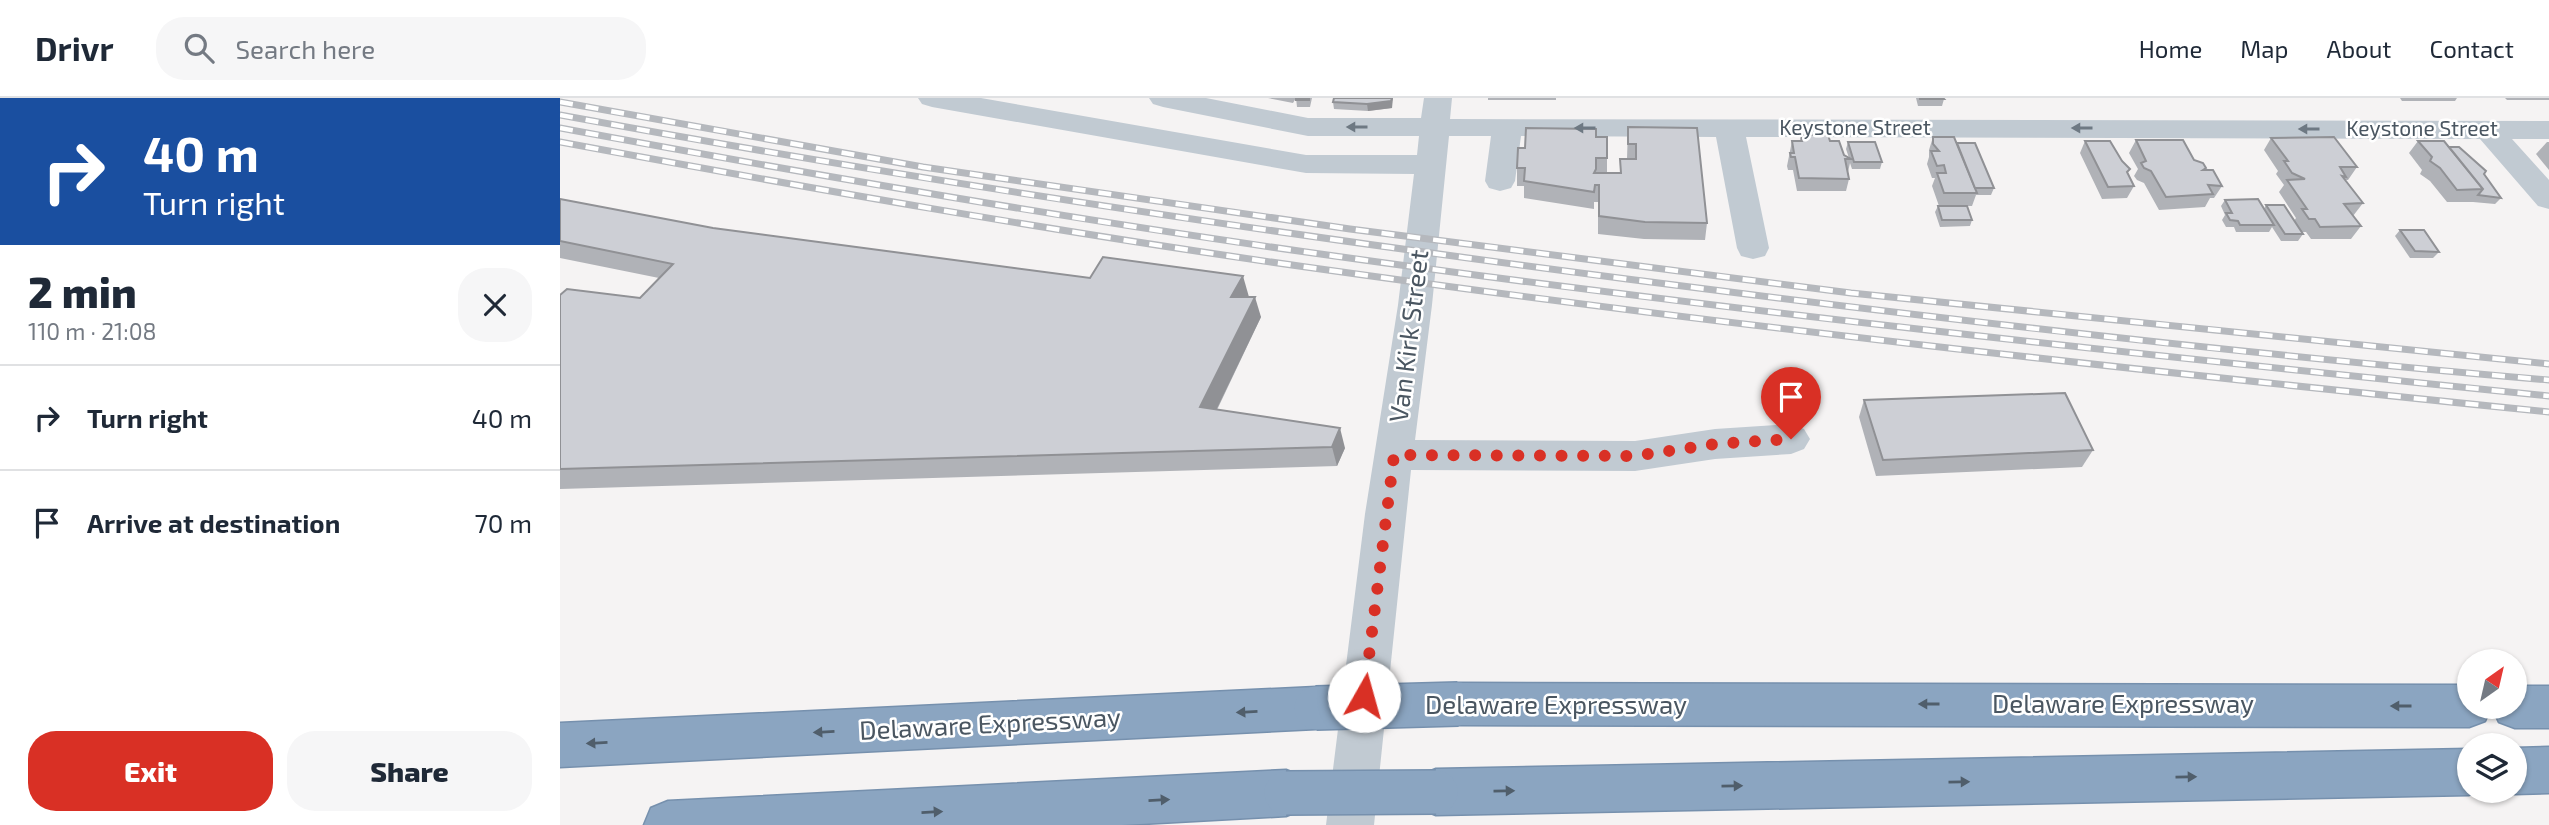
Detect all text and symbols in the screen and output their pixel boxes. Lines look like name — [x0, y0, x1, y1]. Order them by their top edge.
search box — [156, 17, 646, 80]
text: Drivr — [35, 28, 114, 68]
icon: search — [180, 29, 218, 67]
text: Search here — [236, 33, 375, 64]
text: Home — [2139, 34, 2202, 63]
text: Map — [2240, 34, 2288, 63]
text: About — [2326, 34, 2392, 63]
text: Contact — [2430, 34, 2514, 63]
street label: Keystone Street — [1779, 114, 1931, 139]
street label: Keystone Street — [2346, 115, 2498, 140]
one-way arrow — [1346, 121, 1368, 133]
one-way arrow — [1574, 122, 1596, 134]
one-way arrow — [2071, 122, 2093, 134]
text: 40 m — [143, 123, 259, 182]
one-way arrow — [2298, 123, 2320, 135]
icon: right — [28, 126, 119, 217]
text: Turn right — [143, 183, 285, 221]
street label: Van Kirk Street — [1382, 248, 1433, 424]
text: 2 min — [28, 266, 137, 316]
button: close — [458, 268, 532, 342]
text: 110 m · 21:08 — [28, 317, 156, 345]
pin — [1761, 367, 1821, 439]
icon: arrive — [1772, 378, 1810, 416]
icon: right — [28, 399, 66, 437]
text: Turn right — [87, 402, 208, 433]
text: 40 m — [472, 402, 532, 433]
icon: arrive — [28, 504, 66, 542]
text: Arrive at destination — [87, 507, 340, 538]
text: 70 m — [474, 507, 532, 538]
north arrow — [2457, 649, 2527, 719]
map controls — [2457, 649, 2527, 803]
position arrow — [1327, 659, 1401, 733]
street label: Delaware Expressway — [1992, 687, 2254, 718]
street label: Delaware Expressway — [1425, 688, 1687, 719]
one-way arrow — [1917, 698, 1939, 710]
street label: Delaware Expressway — [858, 700, 1122, 745]
one-way arrow — [2390, 700, 2412, 712]
one-way arrow — [1236, 706, 1258, 717]
one-way arrow — [813, 726, 835, 737]
button: Exit — [28, 731, 273, 811]
button: Share — [287, 731, 532, 811]
button: layers — [2457, 733, 2527, 803]
one-way arrow — [586, 737, 608, 748]
one-way arrow — [2176, 772, 2198, 783]
one-way arrow — [1948, 776, 1970, 788]
one-way arrow — [1721, 781, 1743, 792]
one-way arrow — [1493, 785, 1515, 797]
one-way arrow — [1148, 794, 1170, 805]
one-way arrow — [921, 806, 943, 817]

